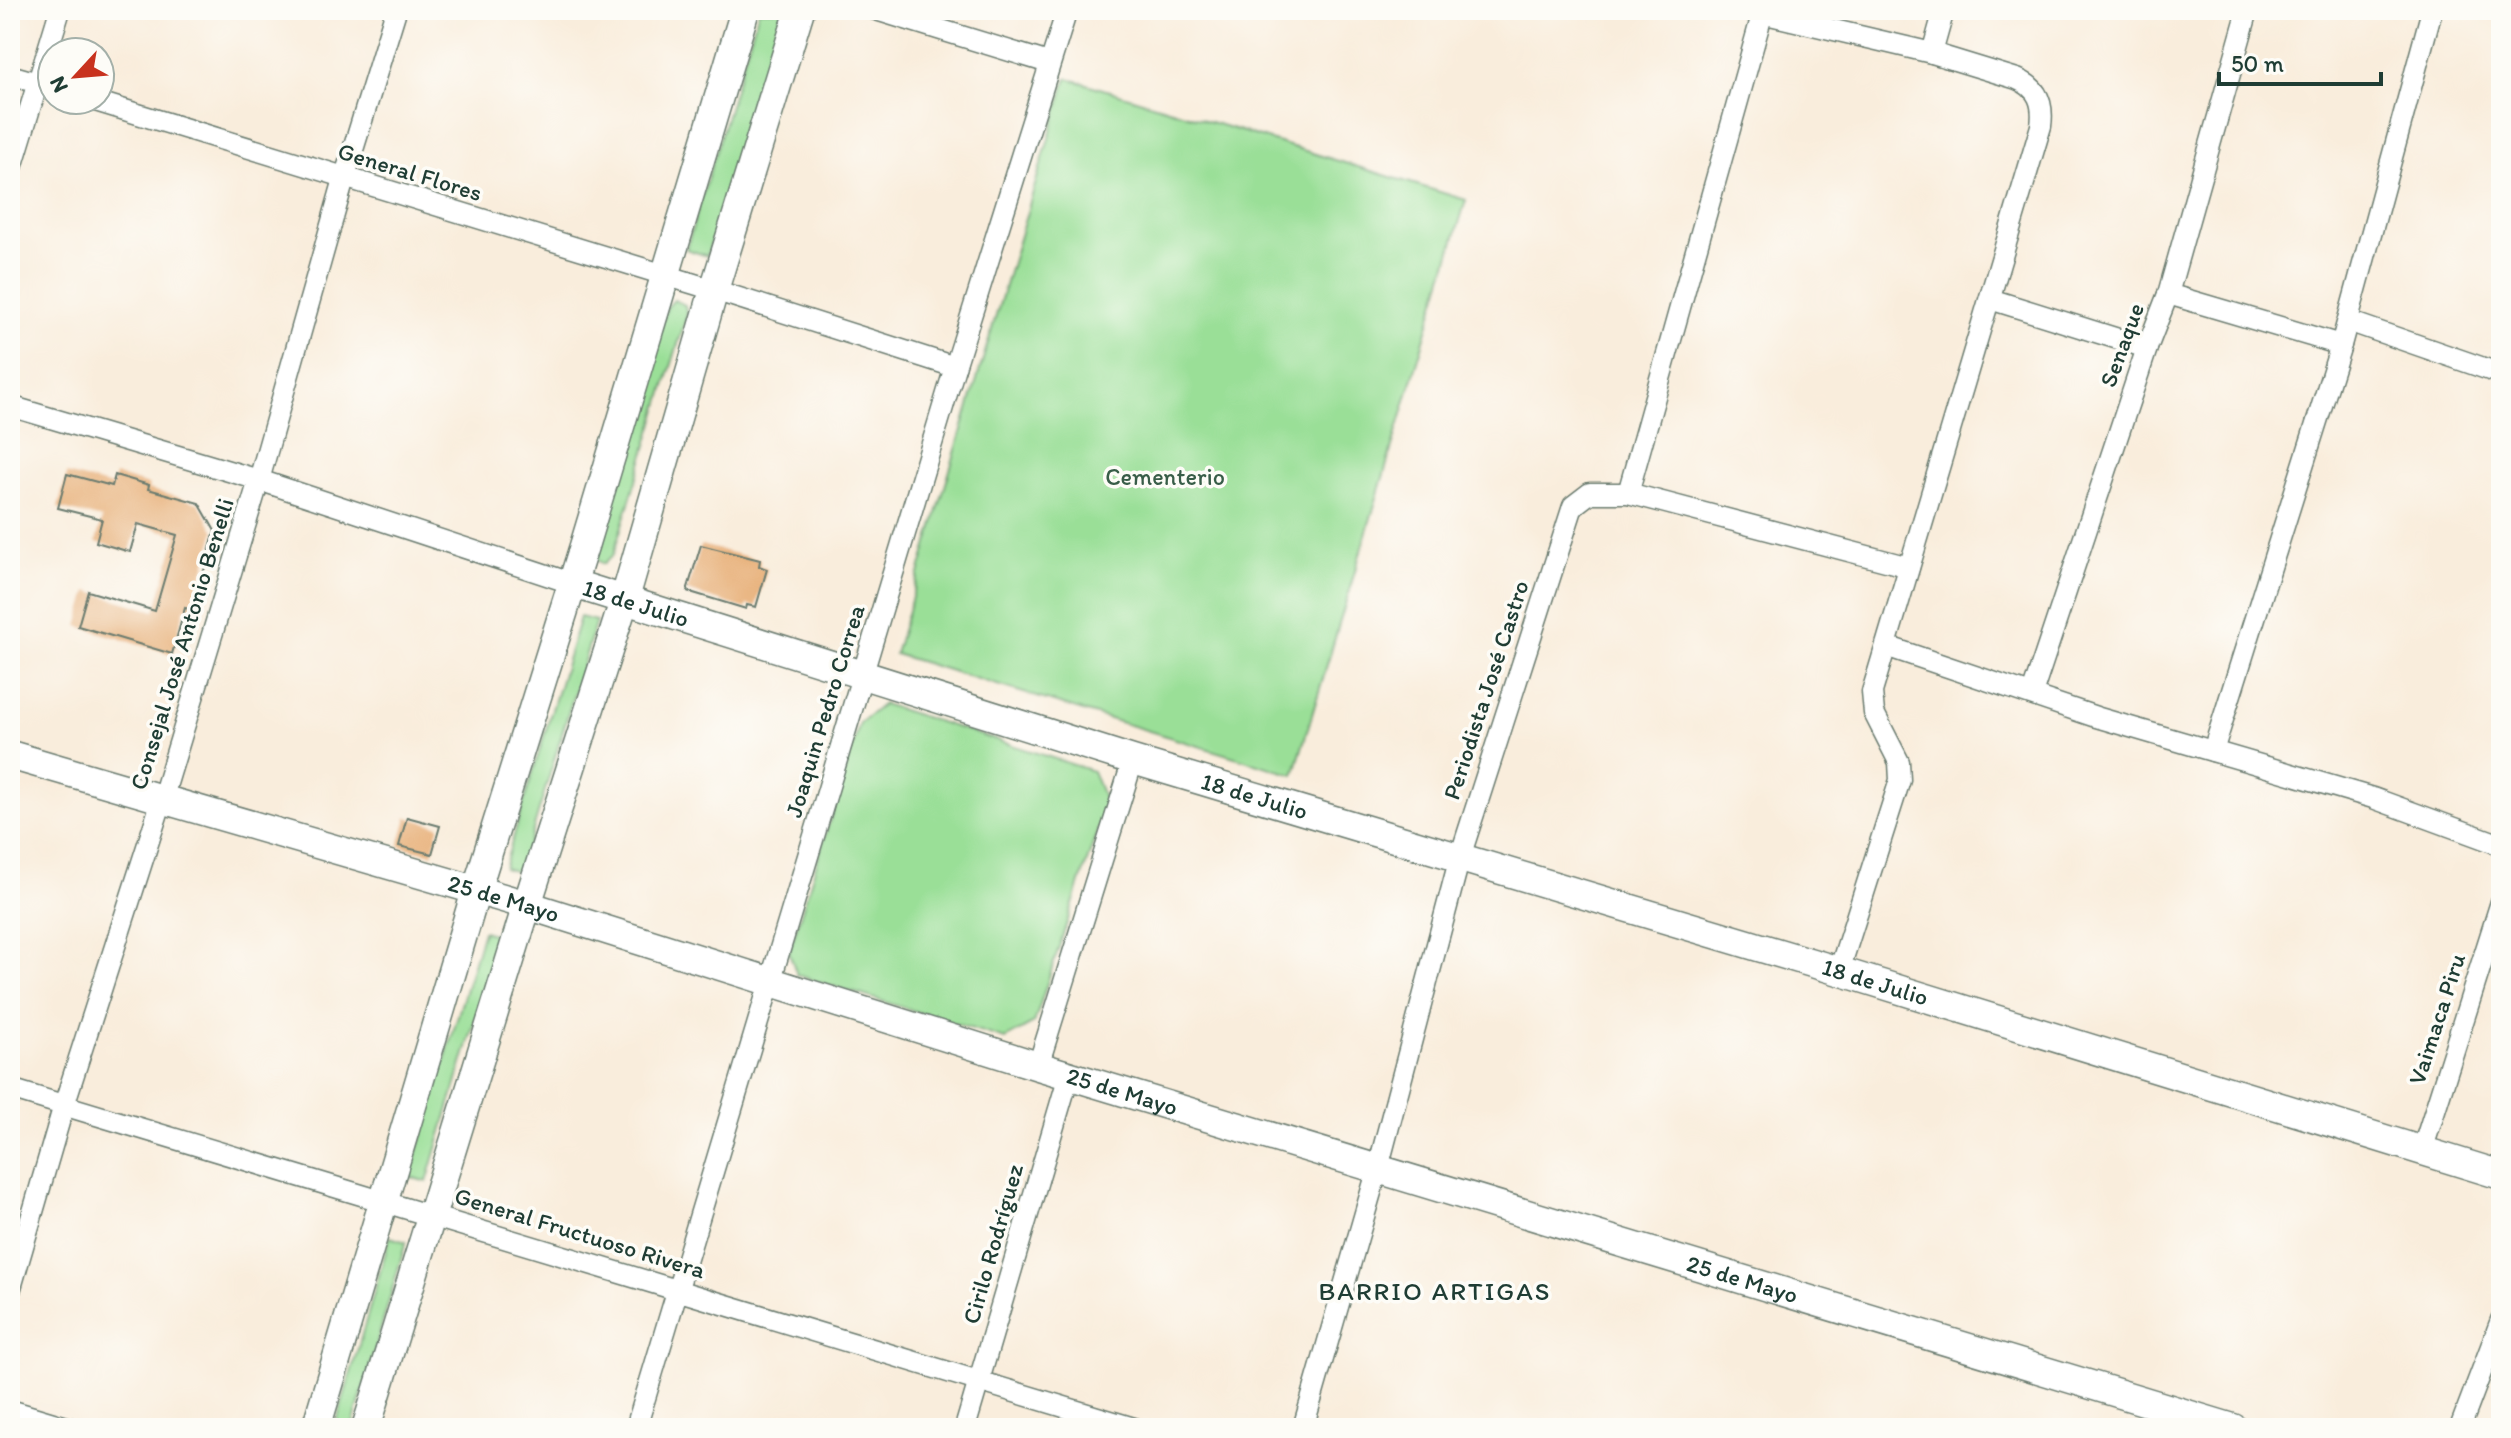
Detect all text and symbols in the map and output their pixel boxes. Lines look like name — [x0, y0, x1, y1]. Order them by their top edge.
north arrow — [36, 36, 116, 116]
scale bar — [2219, 36, 2381, 86]
text: 50 m — [2231, 49, 2284, 78]
text: N — [43, 72, 74, 97]
street label: General Flores — [335, 136, 486, 207]
street label: Senaque — [2093, 299, 2150, 391]
park label: Cementerio — [1105, 462, 1225, 491]
street label: Consejal José Antonio Benelli — [123, 495, 240, 793]
street label: 18 de Julio — [579, 573, 693, 633]
street label: Periodista José Castro — [1436, 577, 1535, 803]
street label: Joaquin Pedro Correa — [778, 601, 871, 821]
street label: 18 de Julio — [1198, 766, 1311, 825]
street label: 25 de Mayo — [445, 868, 563, 928]
street label: Vaimaca Piru — [2402, 950, 2471, 1088]
street label: 18 de Julio — [1819, 952, 1932, 1012]
street label: 25 de Mayo — [1063, 1060, 1181, 1122]
street label: Cirilo Rodríguez — [956, 1161, 1029, 1327]
street label: General Fructuoso Rivera — [451, 1181, 709, 1285]
street label: 25 de Mayo — [1683, 1248, 1802, 1309]
district label: BARRIO ARTIGAS — [1319, 1275, 1551, 1307]

